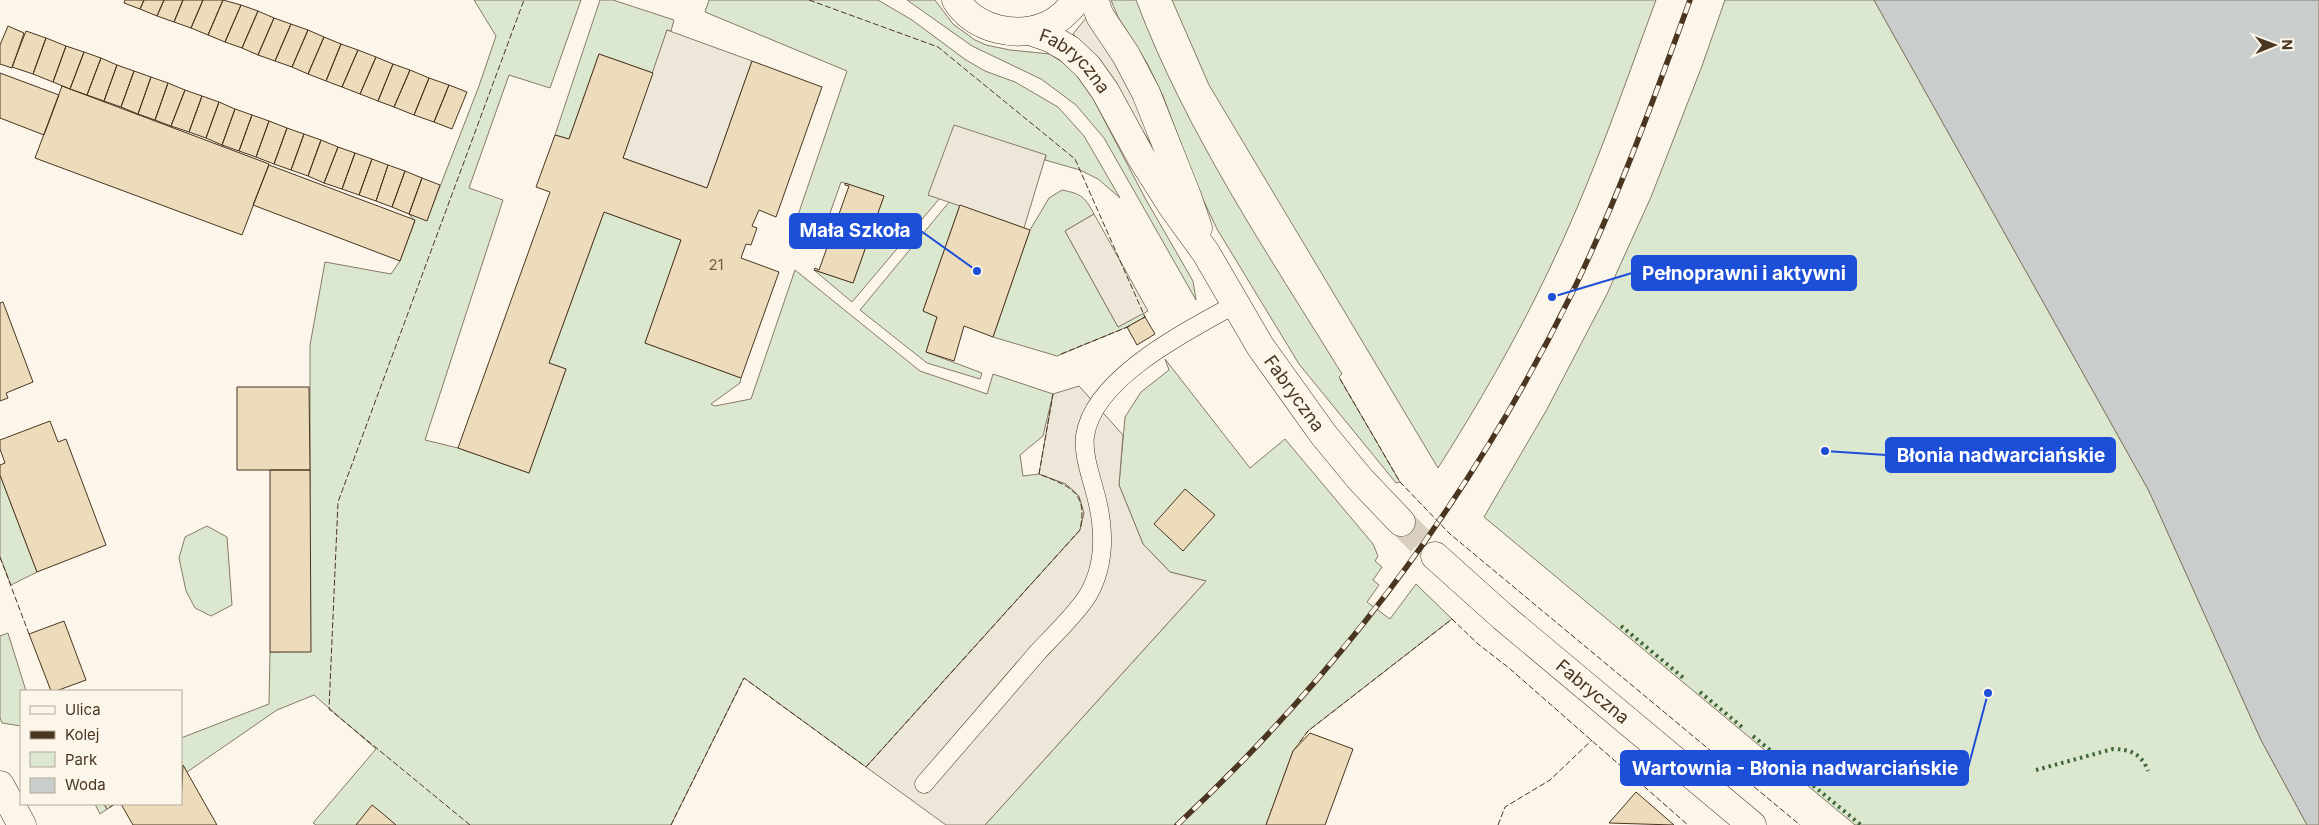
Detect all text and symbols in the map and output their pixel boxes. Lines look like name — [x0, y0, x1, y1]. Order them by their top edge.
north arrow — [2249, 20, 2299, 70]
street label: Fabryczna — [1037, 24, 1114, 97]
text: N — [2279, 39, 2296, 50]
callout: Mała Szkoła — [790, 214, 921, 248]
text: Mała Szkoła — [799, 219, 911, 242]
house number: 21 — [708, 255, 724, 274]
callout: Pełnoprawni i aktywni — [1632, 256, 1856, 290]
text: Pełnoprawni i aktywni — [1642, 262, 1846, 285]
street label: Fabryczna — [1260, 351, 1329, 436]
callout: Błonia nadwarciańskie — [1886, 438, 2115, 472]
text: Błonia nadwarciańskie — [1897, 444, 2105, 467]
street label: Fabryczna — [1552, 655, 1634, 728]
legend — [20, 690, 182, 805]
text: Ulica — [65, 700, 101, 719]
text: Kolej — [65, 725, 100, 744]
text: Park — [65, 750, 98, 769]
callout: Wartownia - Błonia nadwarciańskie — [1621, 751, 1968, 785]
text: Wartownia - Błonia nadwarciańskie — [1632, 757, 1958, 780]
text: Woda — [65, 775, 106, 794]

